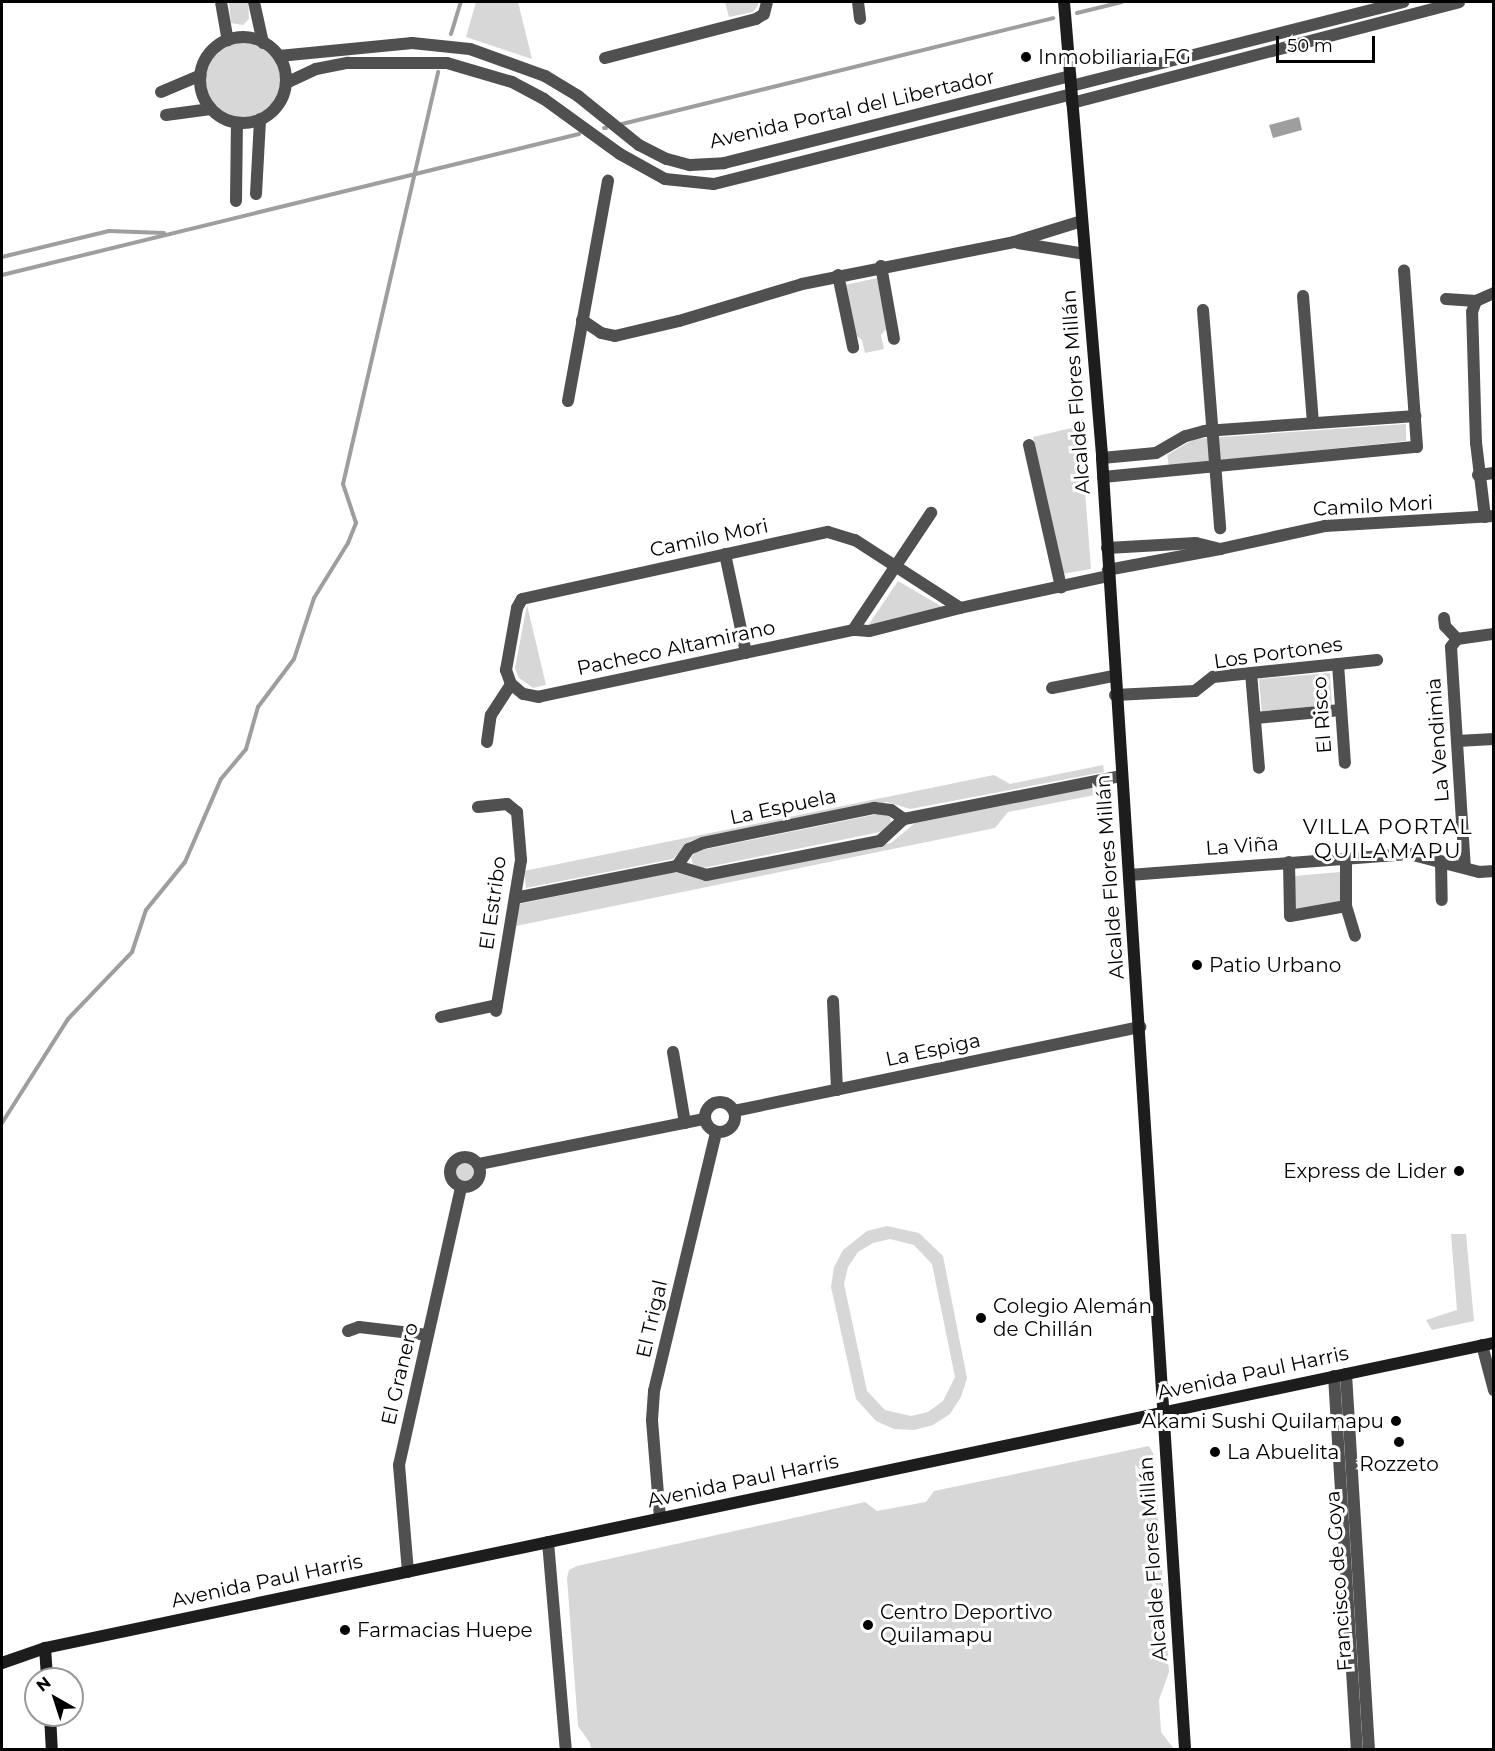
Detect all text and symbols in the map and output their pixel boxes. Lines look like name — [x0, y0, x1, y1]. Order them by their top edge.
scale bar — [1279, 24, 1378, 62]
text: 50 m — [1287, 35, 1333, 57]
place label: Inmobiliaria FG — [1038, 45, 1191, 69]
marker: Inmobiliaria FG — [1019, 50, 1033, 64]
street label: Avenida Portal del Libertador — [707, 64, 997, 154]
street label: Alcalde Flores Millán — [1057, 289, 1095, 495]
street label: Camilo Mori — [1312, 491, 1434, 521]
street label: Camilo Mori — [648, 514, 770, 562]
street label: Pacheco Altamirano — [575, 615, 777, 681]
street label: Los Portones — [1212, 632, 1344, 674]
street label: El Risco — [1307, 676, 1337, 754]
street label: La Vendimia — [1422, 677, 1454, 803]
street label: Alcalde Flores Millán — [1091, 774, 1129, 980]
street label: La Espuela — [728, 784, 838, 830]
district label: VILLA PORTAL QUILAMAPU — [1303, 814, 1473, 864]
street label: La Viña — [1205, 831, 1279, 861]
street label: El Estribo — [475, 855, 511, 951]
place label: Patio Urbano — [1209, 953, 1341, 977]
marker: Patio Urbano — [1190, 958, 1204, 972]
street label: La Espiga — [883, 1028, 983, 1072]
place label: Express de Lider — [1283, 1159, 1447, 1183]
marker: Express de Lider — [1452, 1164, 1466, 1178]
street label: El Trigal — [631, 1278, 673, 1360]
place label: Colegio Alemán de Chillán — [993, 1294, 1152, 1341]
marker: Colegio Alemán de Chillán — [974, 1311, 988, 1325]
street label: El Granero — [377, 1320, 423, 1428]
street label: Avenida Paul Harris — [1155, 1341, 1351, 1405]
place label: Akami Sushi Quilamapu — [1142, 1409, 1384, 1433]
marker: Akami Sushi Quilamapu — [1389, 1414, 1403, 1428]
marker: Rozzeto — [1392, 1435, 1406, 1449]
place label: La Abuelita — [1227, 1440, 1339, 1464]
marker: La Abuelita — [1208, 1445, 1222, 1459]
street label: Avenida Paul Harris — [645, 1449, 841, 1513]
place label: Rozzeto — [1359, 1452, 1439, 1476]
street label: Alcalde Flores Millán — [1134, 1456, 1172, 1662]
street label: Francisco de Goya — [1321, 1490, 1357, 1672]
street label: Avenida Paul Harris — [169, 1549, 365, 1613]
place label: Centro Deportivo Quilamapu — [880, 1601, 1053, 1648]
place label: Farmacias Huepe — [357, 1618, 533, 1642]
marker: Centro Deportivo Quilamapu — [861, 1618, 875, 1632]
marker: Farmacias Huepe — [338, 1623, 352, 1637]
north arrow — [24, 1667, 84, 1727]
text: N — [33, 1673, 55, 1696]

